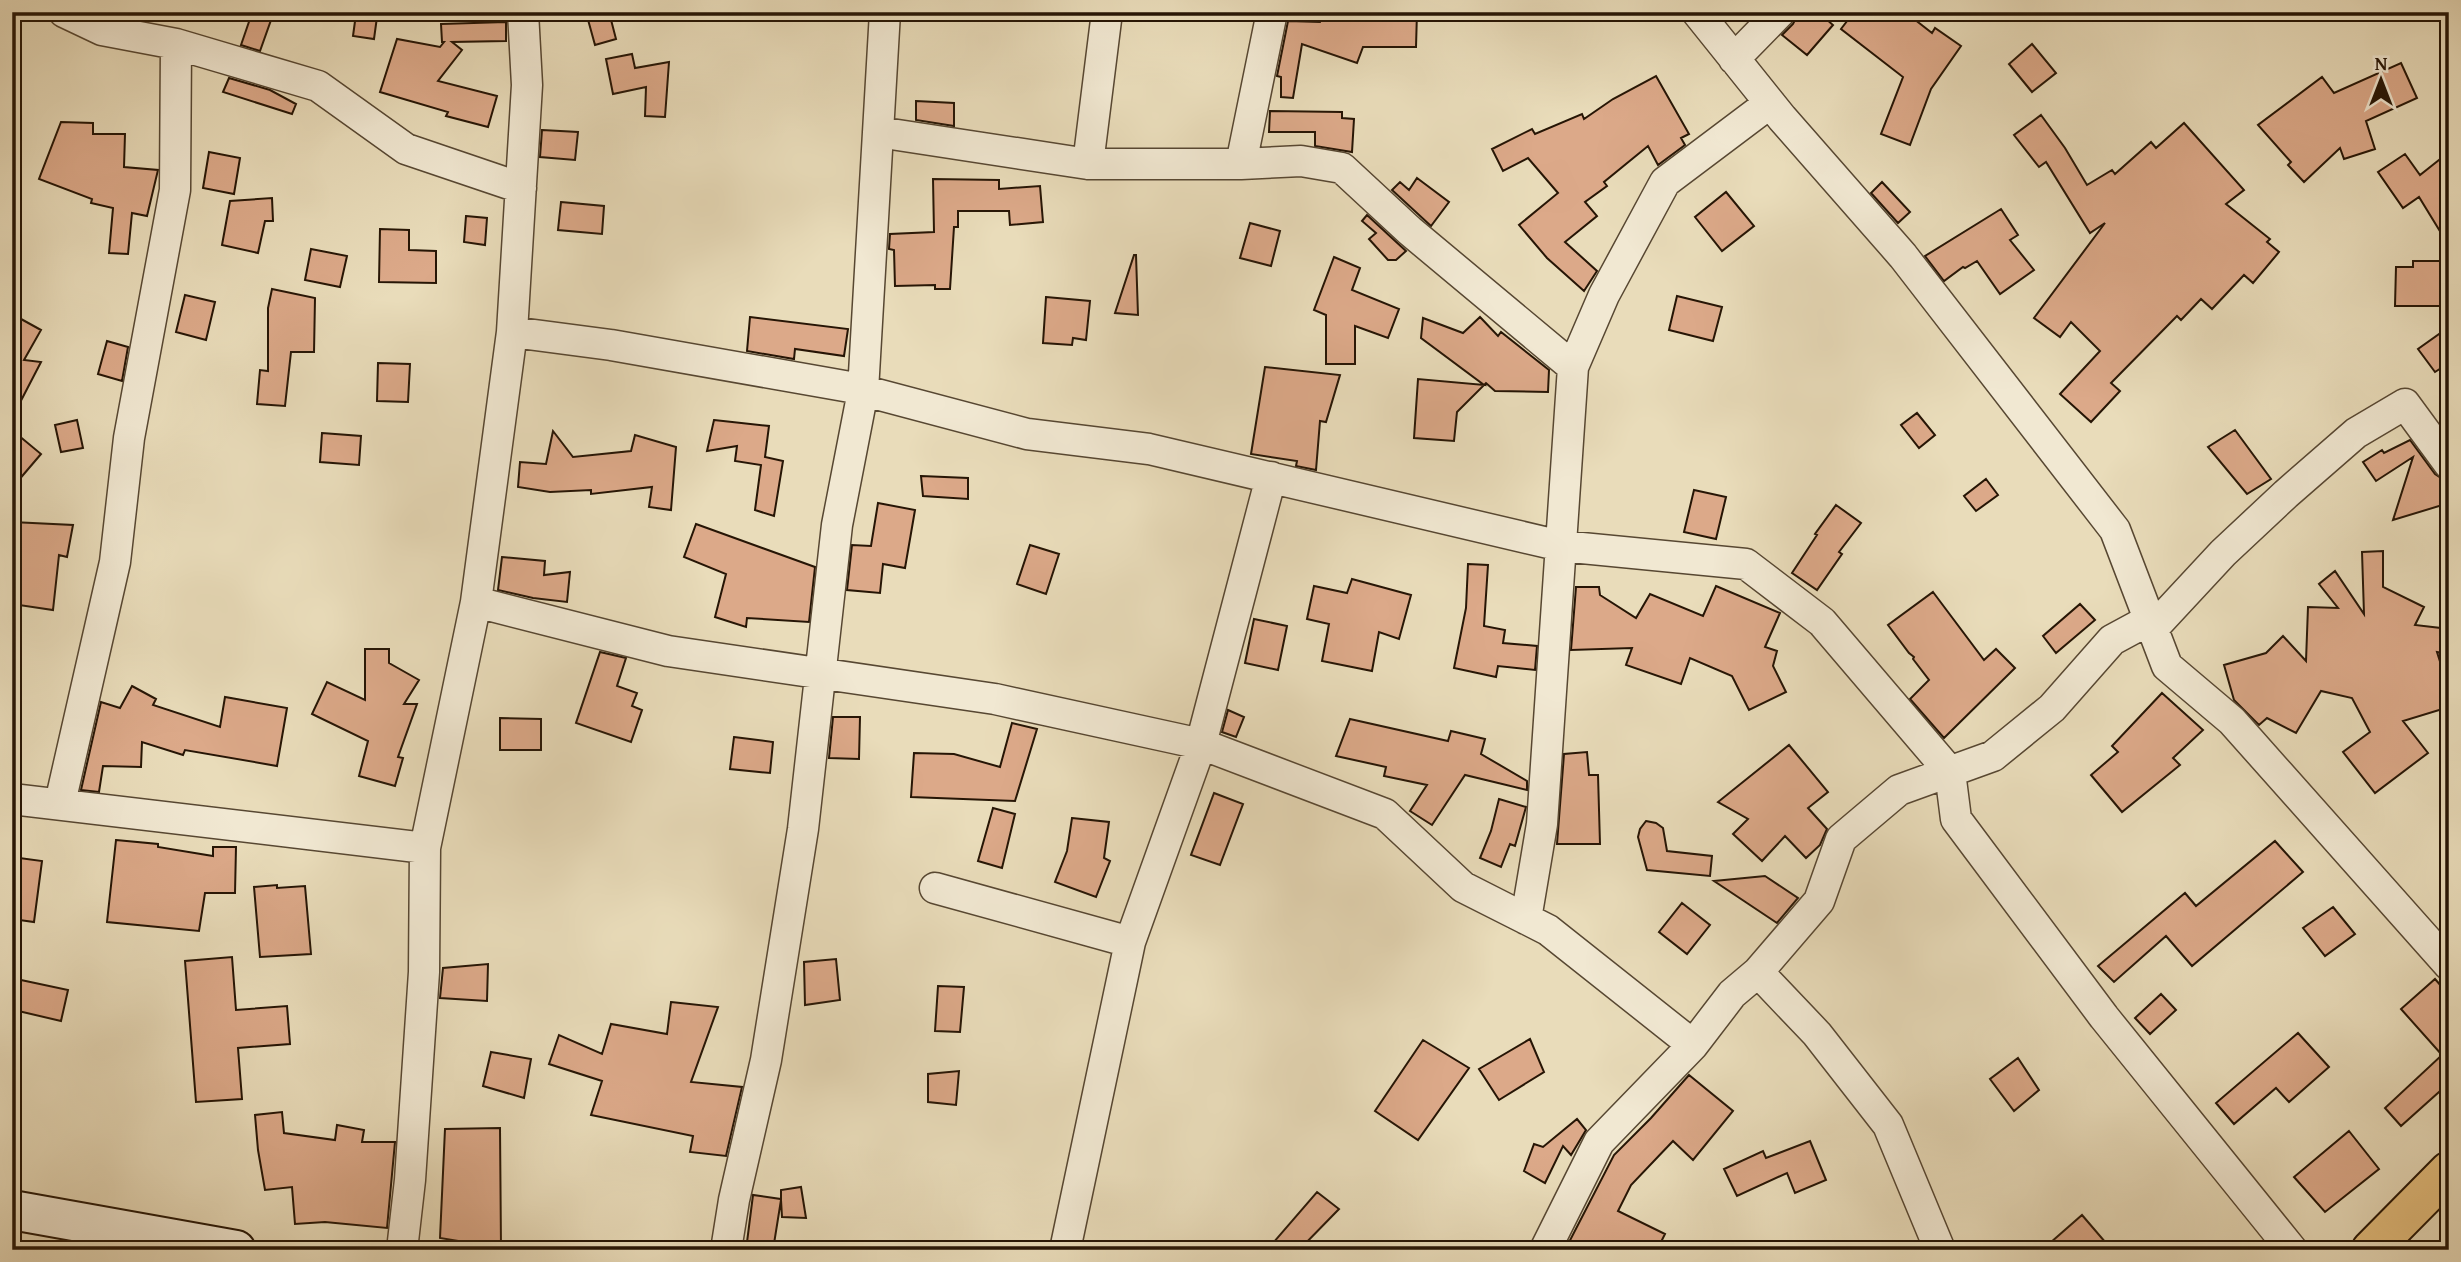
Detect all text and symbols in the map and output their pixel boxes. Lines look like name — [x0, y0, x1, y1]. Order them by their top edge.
north arrow — [2346, 46, 2416, 116]
text: N — [2375, 49, 2388, 77]

